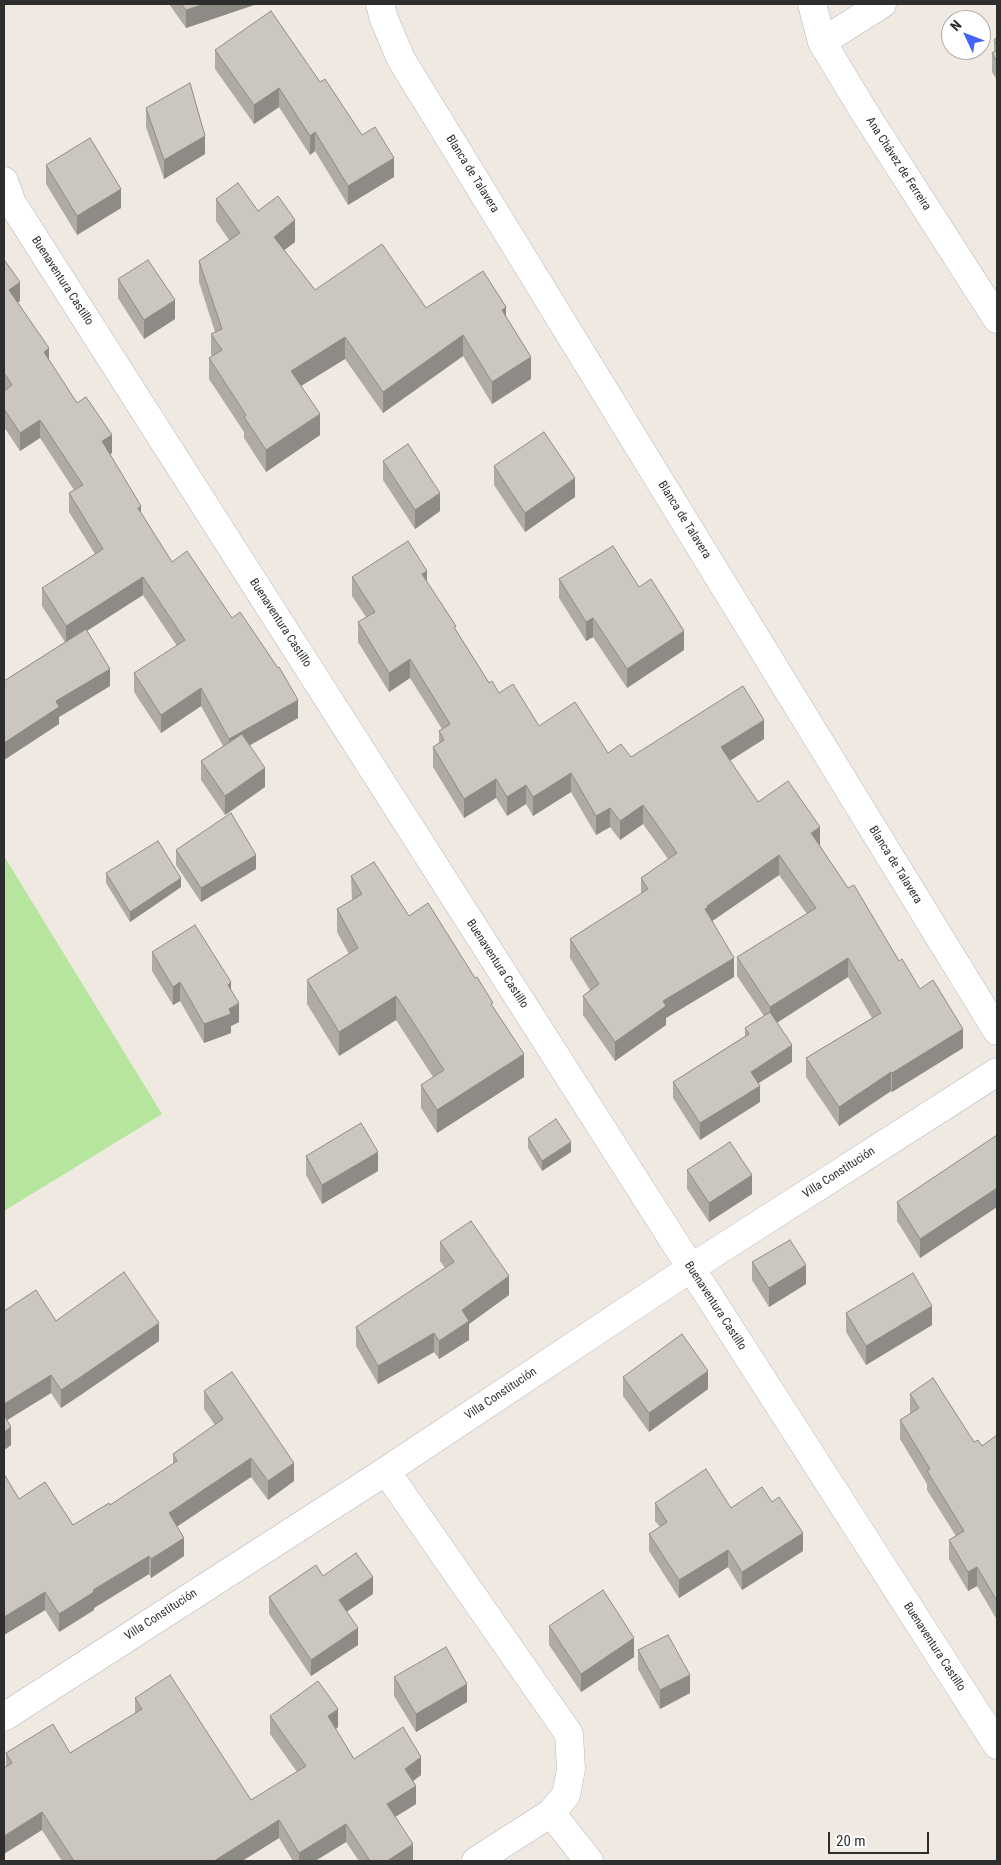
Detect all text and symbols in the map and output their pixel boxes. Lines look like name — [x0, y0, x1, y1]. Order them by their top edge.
north arrow — [941, 10, 991, 60]
text: N — [947, 17, 965, 34]
street label: Ana Chávez de Ferreira — [862, 115, 934, 213]
street label: Blanca de Talavera — [442, 133, 502, 215]
street label: Buenaventura Castillo — [28, 234, 96, 328]
street label: Blanca de Talavera — [654, 479, 714, 561]
street label: Buenaventura Castillo — [246, 576, 314, 670]
street label: Blanca de Talavera — [865, 824, 925, 906]
street label: Buenaventura Castillo — [463, 917, 531, 1011]
street label: Villa Constitución — [800, 1144, 878, 1202]
street label: Buenaventura Castillo — [681, 1259, 749, 1353]
street label: Villa Constitución — [462, 1365, 540, 1423]
street label: Villa Constitución — [122, 1586, 200, 1644]
street label: Buenaventura Castillo — [900, 1600, 968, 1694]
scale bar — [831, 1822, 932, 1854]
text: 20 m — [836, 1832, 866, 1850]

